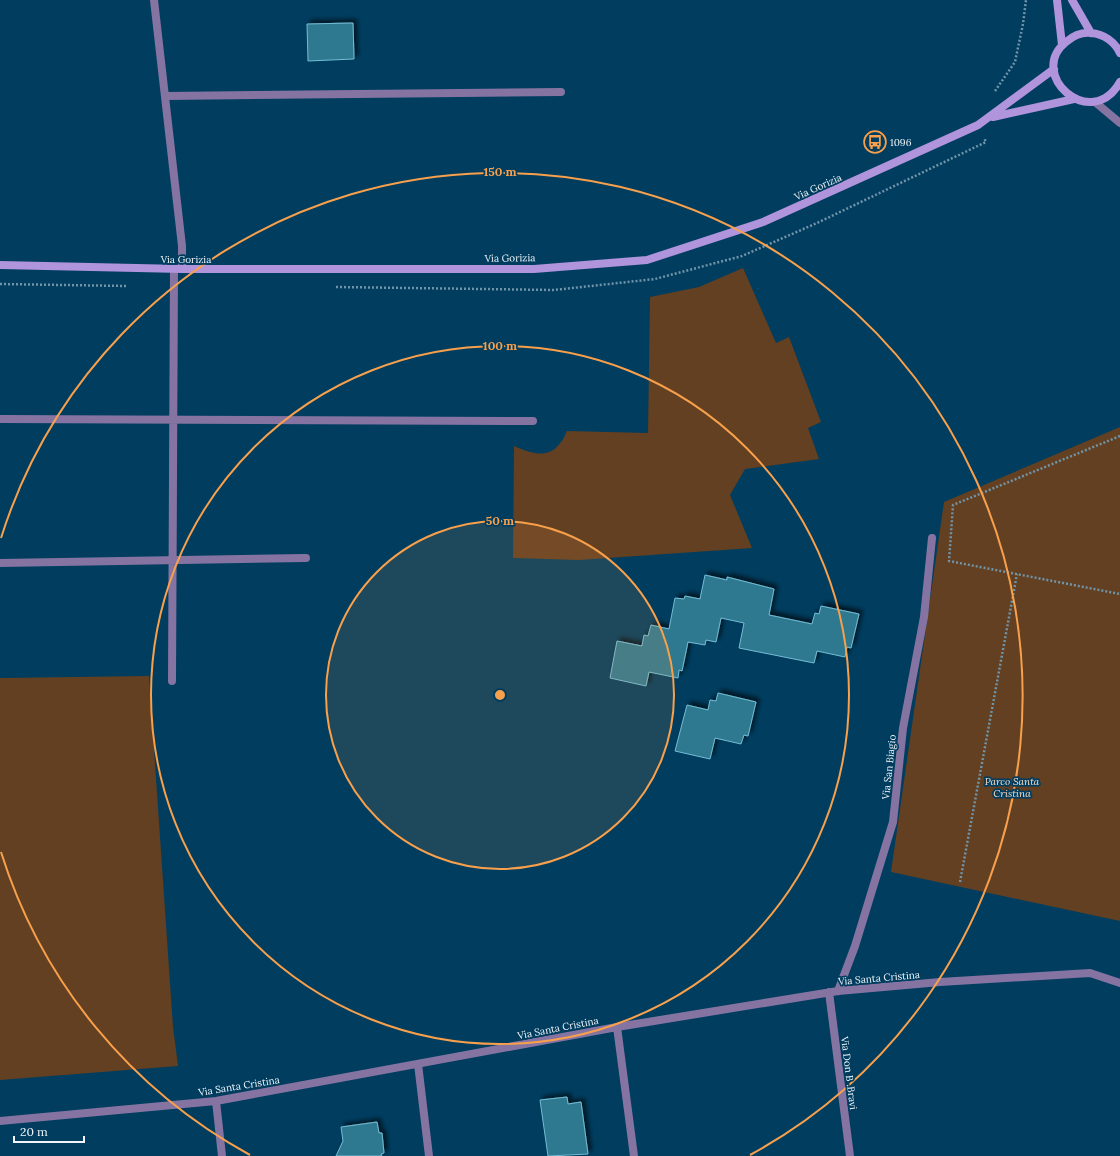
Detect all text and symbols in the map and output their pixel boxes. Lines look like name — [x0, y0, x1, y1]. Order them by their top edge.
bus stop icon: 1096 — [862, 129, 888, 155]
place label: 1096 — [890, 136, 912, 149]
text: 150 m — [483, 164, 517, 179]
street label: Via Gorizia — [791, 171, 844, 204]
street label: Via Gorizia — [484, 251, 535, 265]
street label: Via Gorizia — [160, 253, 211, 266]
text: 100 m — [483, 338, 517, 353]
text: 50 m — [486, 513, 514, 528]
centre of rings — [493, 688, 507, 702]
street label: Via San Biagio — [879, 734, 899, 801]
park label: Parco Santa Cristina — [985, 775, 1040, 800]
street label: Via Santa Cristina — [837, 968, 920, 988]
street label: Via Santa Cristina — [515, 1014, 600, 1042]
street label: Via Don B .Bravi — [838, 1035, 860, 1110]
street label: Via Santa Cristina — [196, 1073, 281, 1099]
scale bar — [14, 1118, 84, 1144]
text: 20 m — [20, 1124, 48, 1139]

